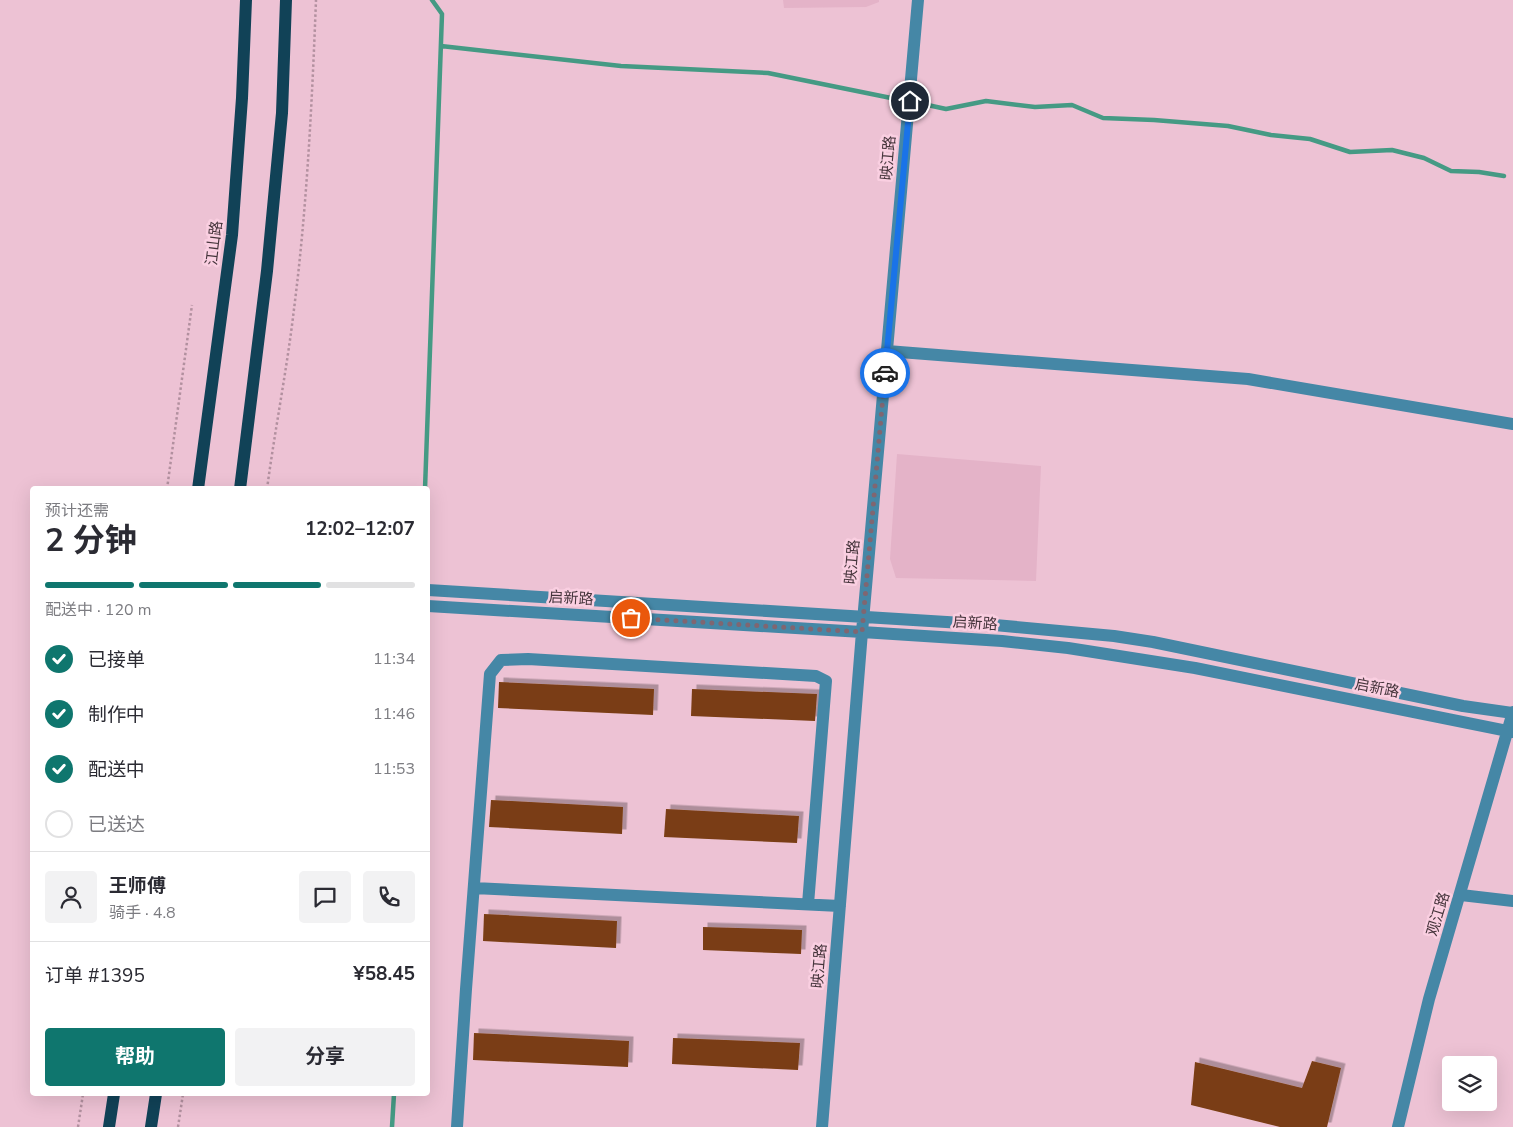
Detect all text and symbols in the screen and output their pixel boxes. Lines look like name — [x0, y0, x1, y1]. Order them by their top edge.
pin — [889, 80, 931, 122]
icon: home — [896, 87, 924, 115]
street label: 映江路 — [876, 135, 900, 181]
street label: 江山路 — [201, 219, 227, 267]
courier — [860, 348, 910, 398]
icon: car — [871, 359, 899, 387]
text: 预计还需 — [45, 500, 109, 522]
text: 12:02–12:07 — [305, 516, 415, 542]
text: 2 分钟 — [45, 519, 137, 562]
street label: 映江路 — [840, 539, 864, 585]
street label: 启新路 — [548, 587, 594, 609]
pin — [610, 597, 652, 639]
text: 配送中 · 120 m — [45, 599, 151, 621]
icon: bag — [617, 604, 645, 632]
street label: 启新路 — [952, 611, 998, 635]
icon: check — [45, 645, 73, 673]
text: 已接单 — [88, 647, 145, 673]
text: 11:34 — [373, 648, 415, 670]
street label: 启新路 — [1353, 674, 1401, 702]
icon: check — [45, 700, 73, 728]
text: 制作中 — [88, 702, 145, 728]
text: 11:46 — [373, 703, 415, 725]
icon: check — [45, 755, 73, 783]
text: 配送中 — [88, 757, 145, 783]
text: 11:53 — [373, 758, 415, 780]
text: 已送达 — [88, 812, 145, 838]
button: person — [45, 871, 97, 923]
button: chat — [299, 871, 351, 923]
button: phone — [363, 871, 415, 923]
text: 王师傅 — [109, 873, 166, 899]
street label: 观江路 — [1422, 890, 1454, 938]
text: 骑手 · 4.8 — [109, 902, 176, 924]
street label: 映江路 — [807, 943, 831, 989]
text: ¥58.45 — [353, 961, 415, 987]
text: 订单 #1395 — [45, 963, 145, 989]
button: 帮助 — [45, 1028, 225, 1086]
button: 分享 — [235, 1028, 415, 1086]
map controls — [1442, 1056, 1497, 1111]
button: layers — [1442, 1056, 1497, 1111]

